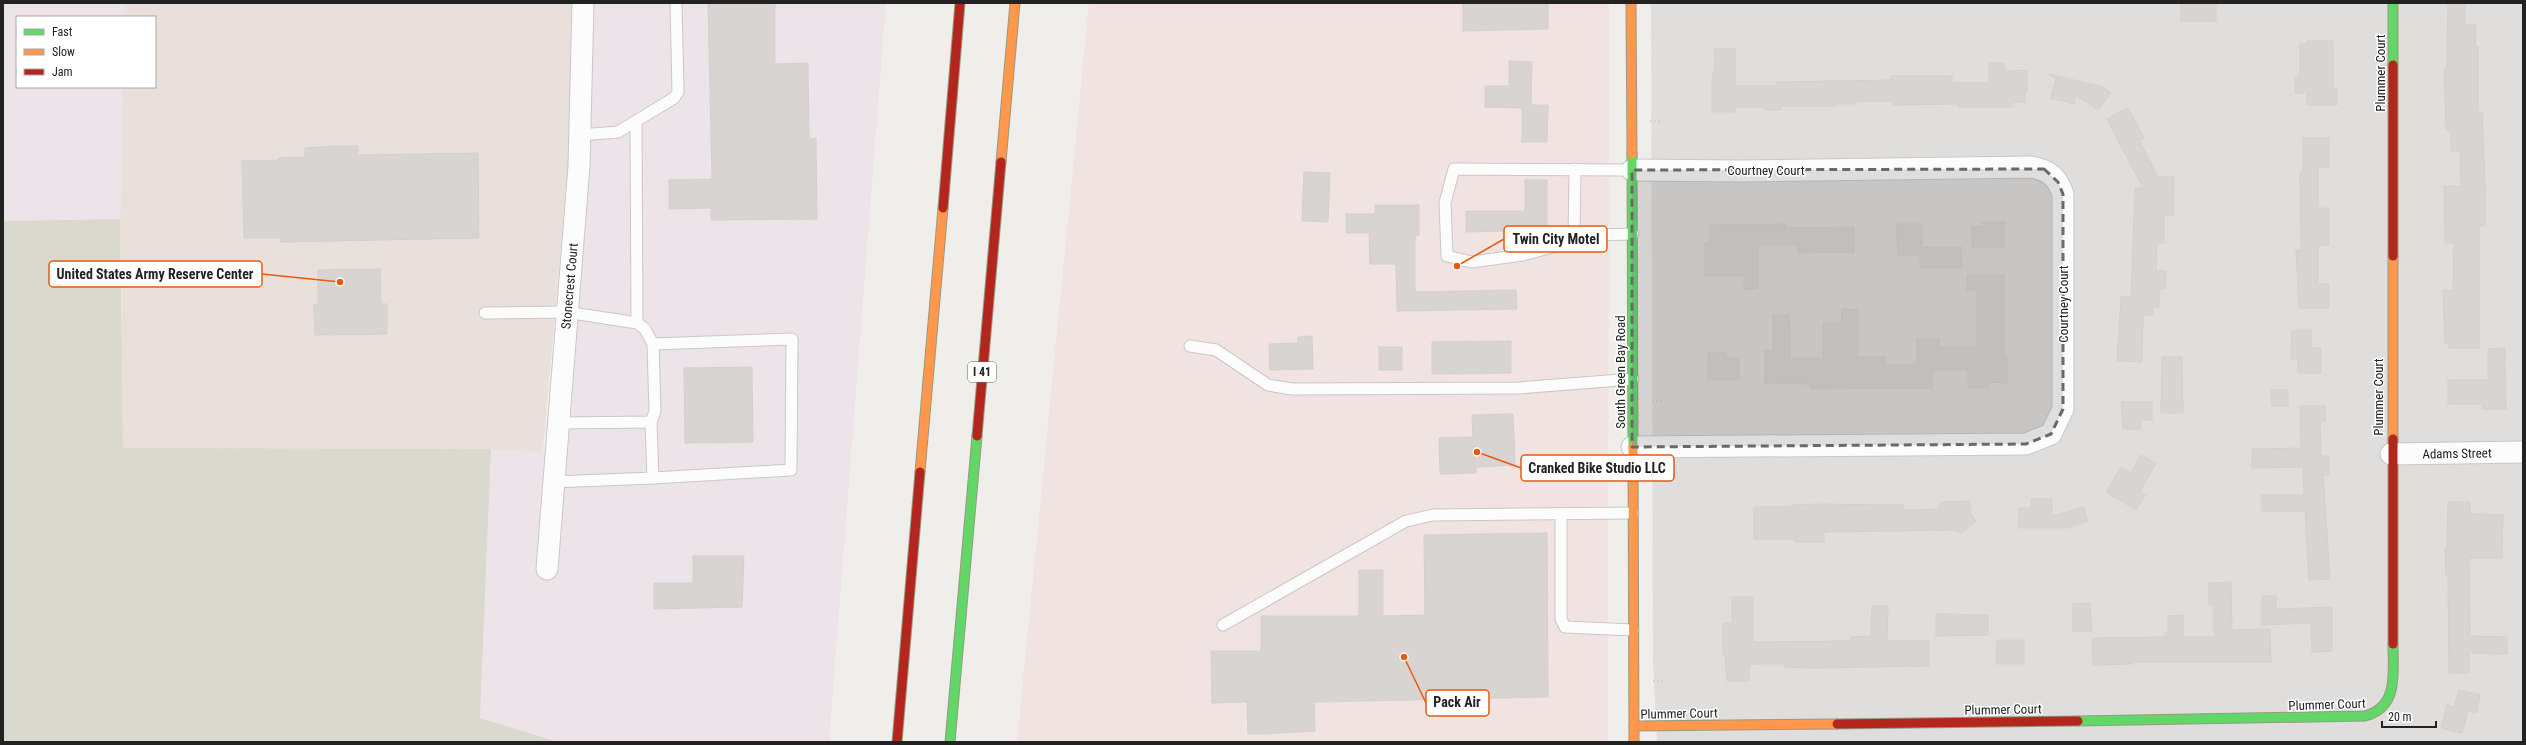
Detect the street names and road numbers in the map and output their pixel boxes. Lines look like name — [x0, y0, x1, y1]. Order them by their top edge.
street label: Plummer Court — [2373, 34, 2388, 112]
street label: Courtney Court — [1727, 163, 1805, 178]
street label: Stonecrest Court — [558, 242, 581, 330]
street label: Courtney Court — [2056, 265, 2071, 343]
street label: South Green Bay Road — [1613, 315, 1628, 429]
street label: Plummer Court — [2371, 358, 2386, 436]
road number: I 41 — [968, 362, 996, 382]
street label: Adams Street — [2422, 445, 2492, 462]
street label: Plummer Court — [2288, 696, 2366, 713]
street label: Plummer Court — [1964, 701, 2042, 718]
street label: Plummer Court — [1640, 705, 1718, 722]

